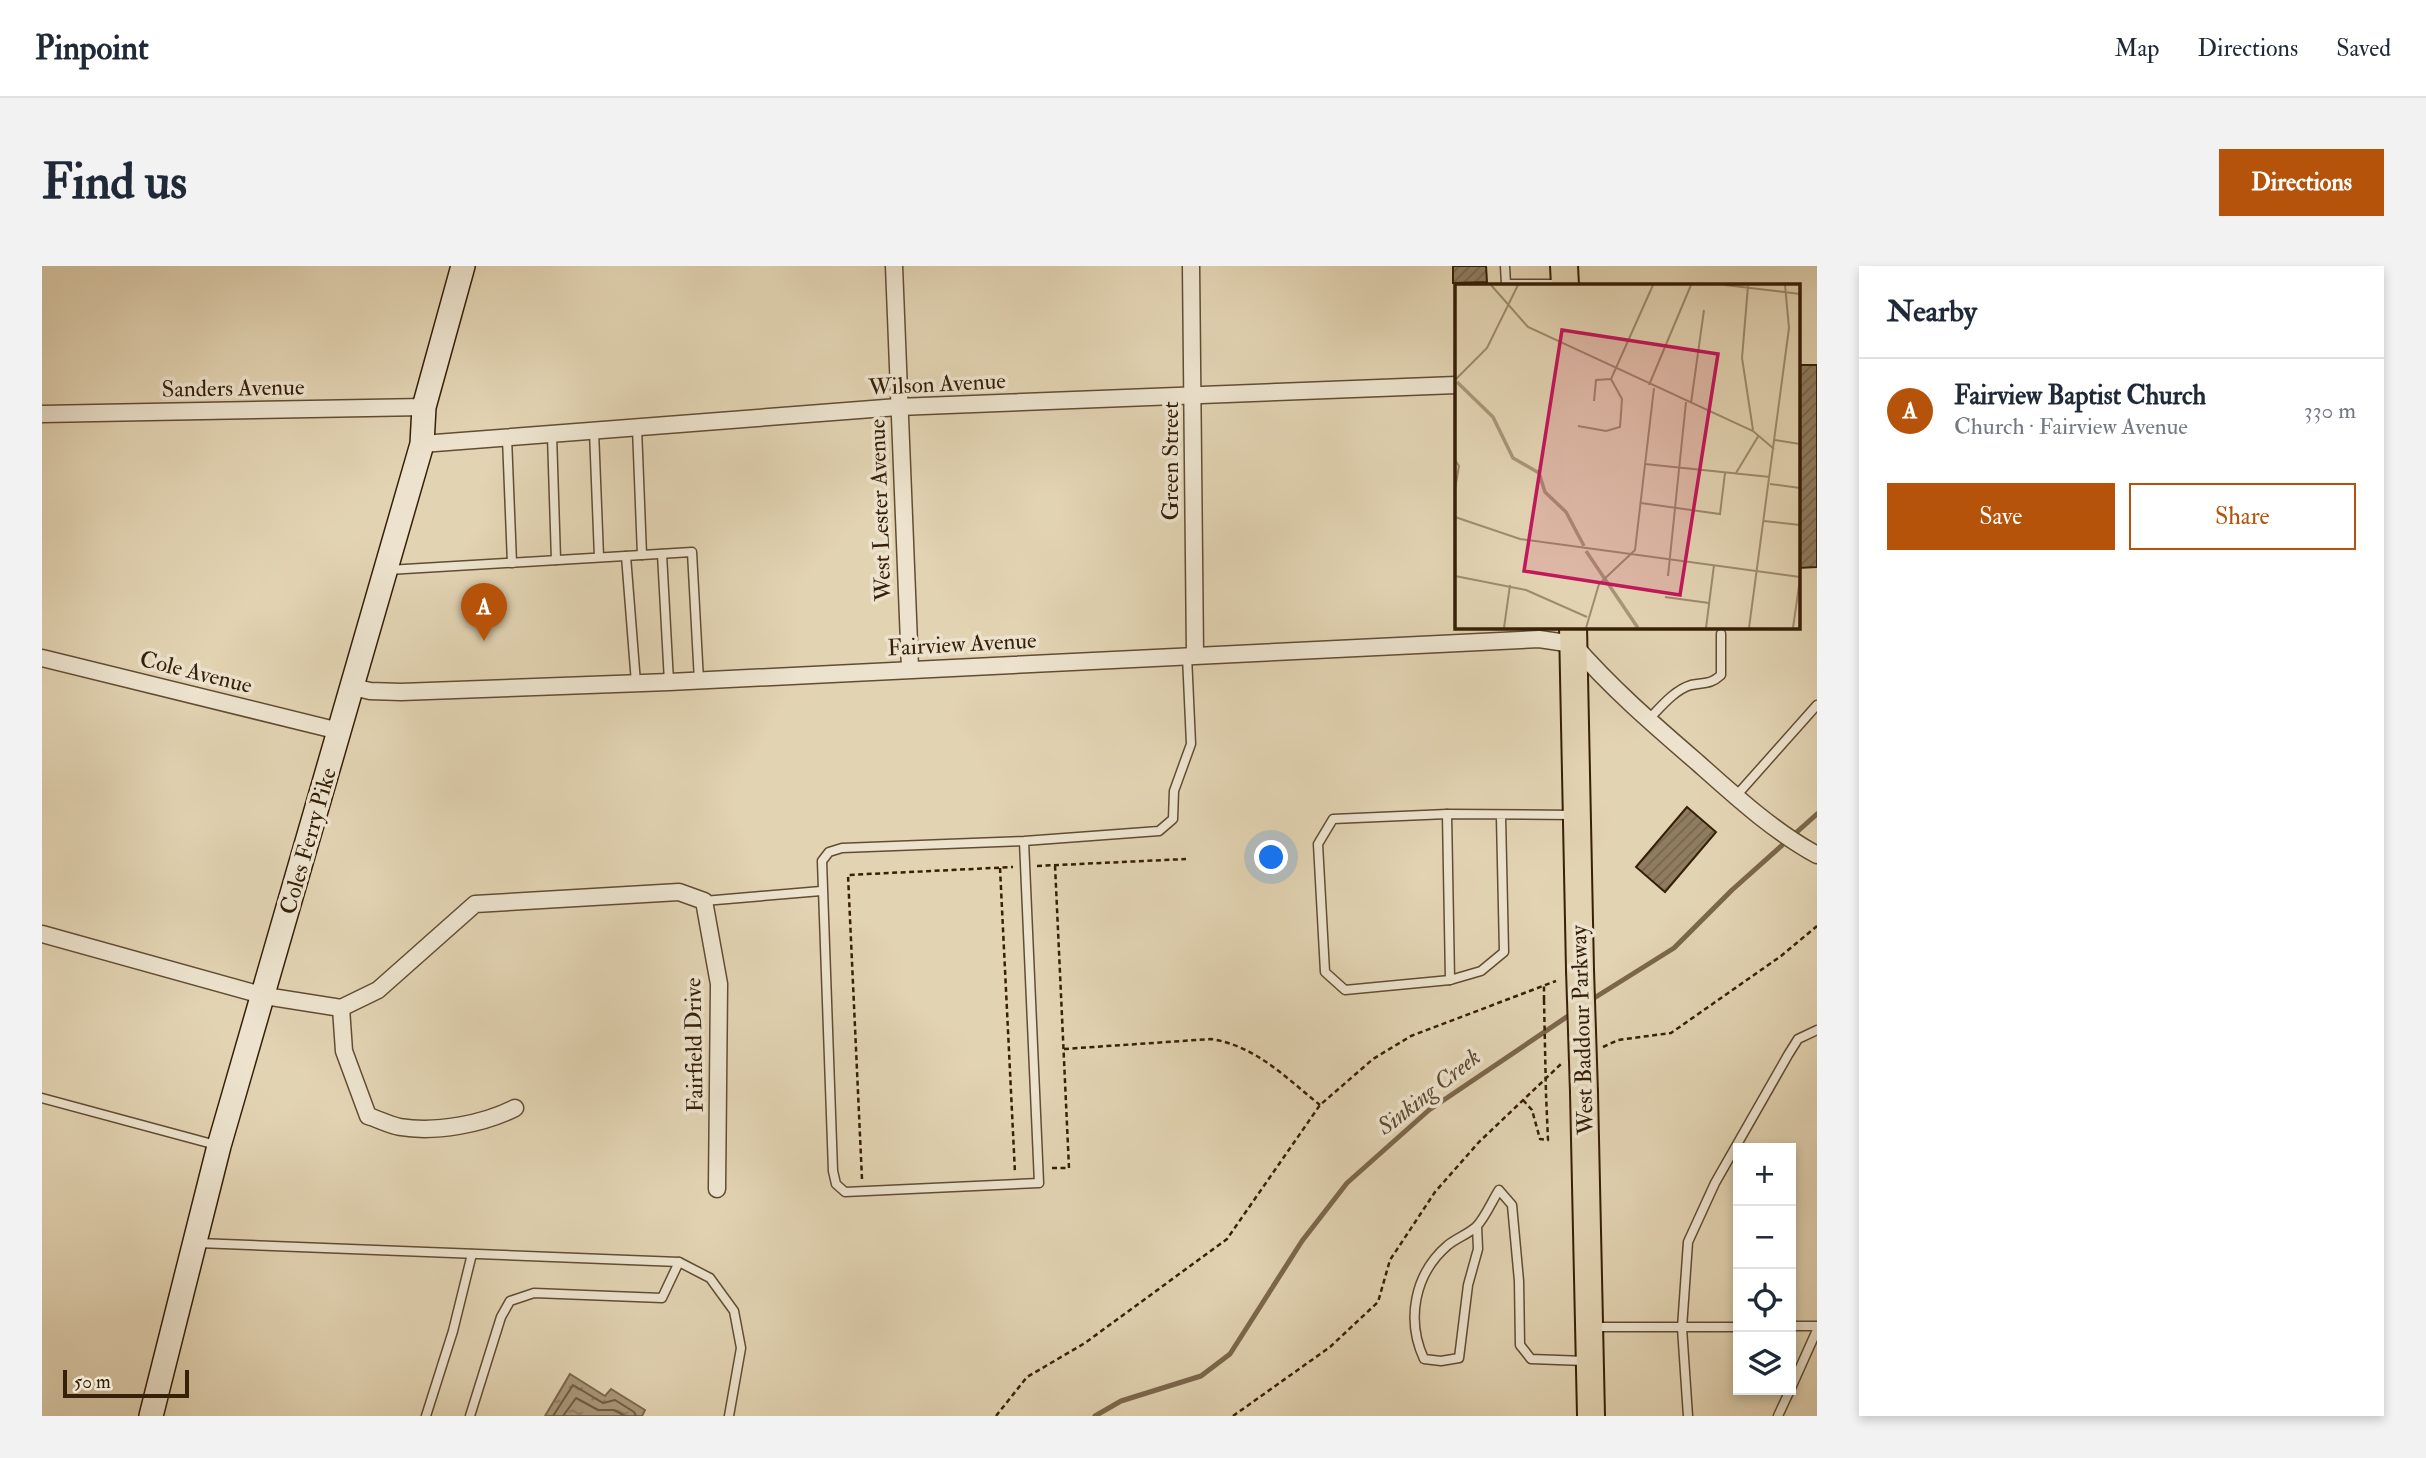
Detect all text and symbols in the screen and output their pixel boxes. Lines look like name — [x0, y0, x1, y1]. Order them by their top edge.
text: Pinpoint — [35, 28, 149, 69]
text: Map — [2114, 33, 2159, 64]
text: Directions — [2197, 33, 2298, 64]
text: Saved — [2336, 33, 2391, 64]
button: Directions — [2219, 149, 2384, 216]
text: Find us — [42, 152, 187, 213]
inset map — [1455, 284, 1800, 628]
text: Nearby — [1887, 293, 1977, 330]
street label: Wilson Avenue — [867, 366, 1007, 402]
street label: Sanders Avenue — [161, 372, 305, 404]
text: Fairview Baptist Church — [1954, 380, 2206, 412]
text: A — [1903, 396, 1917, 425]
text: 330 m — [2304, 396, 2356, 425]
street label: Green Street — [1156, 401, 1185, 521]
text: Church · Fairview Avenue — [1954, 412, 2188, 441]
street label: West Lester Avenue — [862, 418, 898, 603]
button: Save — [1887, 483, 2115, 550]
button: Share — [2129, 483, 2356, 550]
pin: A — [461, 583, 507, 641]
street label: Fairview Avenue — [887, 626, 1038, 662]
street label: Cole Avenue — [137, 644, 256, 700]
street label: Coles Ferry Pike — [273, 764, 343, 918]
your location — [1254, 840, 1288, 874]
street label: West Baddour Parkway — [1564, 924, 1600, 1136]
street label: Fairfield Drive — [678, 977, 710, 1113]
water label: Sinking Creek — [1370, 1042, 1487, 1143]
map controls — [1733, 1143, 1796, 1395]
button: + — [1733, 1143, 1796, 1206]
button: − — [1733, 1206, 1796, 1269]
button: locate — [1733, 1269, 1796, 1332]
button: layers — [1733, 1332, 1796, 1395]
scale bar — [63, 1367, 189, 1399]
text: 50 m — [74, 1370, 111, 1394]

